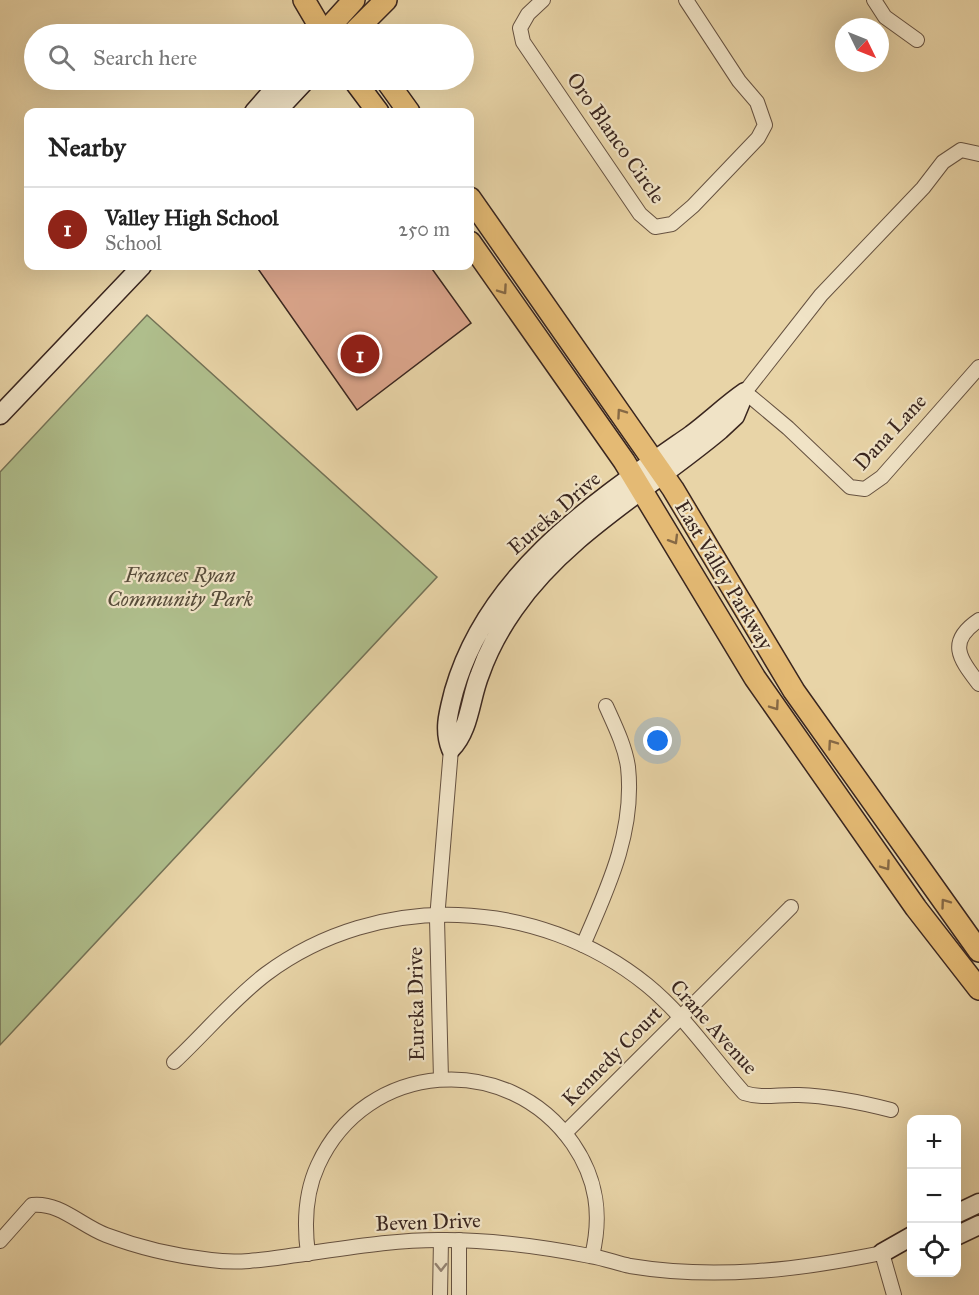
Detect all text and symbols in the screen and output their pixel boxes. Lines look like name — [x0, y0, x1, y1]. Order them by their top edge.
north arrow — [835, 18, 889, 72]
search box — [24, 24, 474, 90]
icon: search — [45, 41, 78, 74]
text: Search here — [93, 44, 197, 71]
street label: Oro Blanco Circle — [561, 67, 671, 209]
text: Nearby — [48, 131, 126, 163]
text: Valley High School — [105, 204, 279, 231]
text: 1 — [64, 217, 71, 241]
text: 250 m — [398, 217, 450, 241]
text: School — [105, 231, 162, 255]
one-way arrow — [496, 284, 507, 295]
pin: 1 — [340, 332, 380, 376]
street label: Dana Lane — [848, 388, 932, 475]
one-way arrow — [617, 409, 628, 420]
street label: Eureka Drive — [502, 466, 606, 560]
street label: East Valley Parkway — [669, 496, 779, 655]
one-way arrow — [666, 534, 678, 544]
park label: Frances Ryan Community Park — [107, 562, 254, 612]
one-way arrow — [768, 700, 779, 711]
your location — [643, 726, 672, 755]
one-way arrow — [828, 740, 839, 751]
one-way arrow — [879, 860, 890, 871]
one-way arrow — [941, 899, 952, 910]
street label: Eureka Drive — [402, 946, 430, 1061]
street label: Crane Avenue — [665, 974, 764, 1080]
street label: Kennedy Court — [556, 1000, 668, 1112]
map controls — [907, 1115, 961, 1277]
button: + — [907, 1115, 961, 1169]
button: − — [907, 1169, 961, 1223]
street label: Beven Drive — [375, 1207, 481, 1237]
button: locate — [907, 1223, 961, 1277]
one-way arrow — [434, 1263, 447, 1272]

